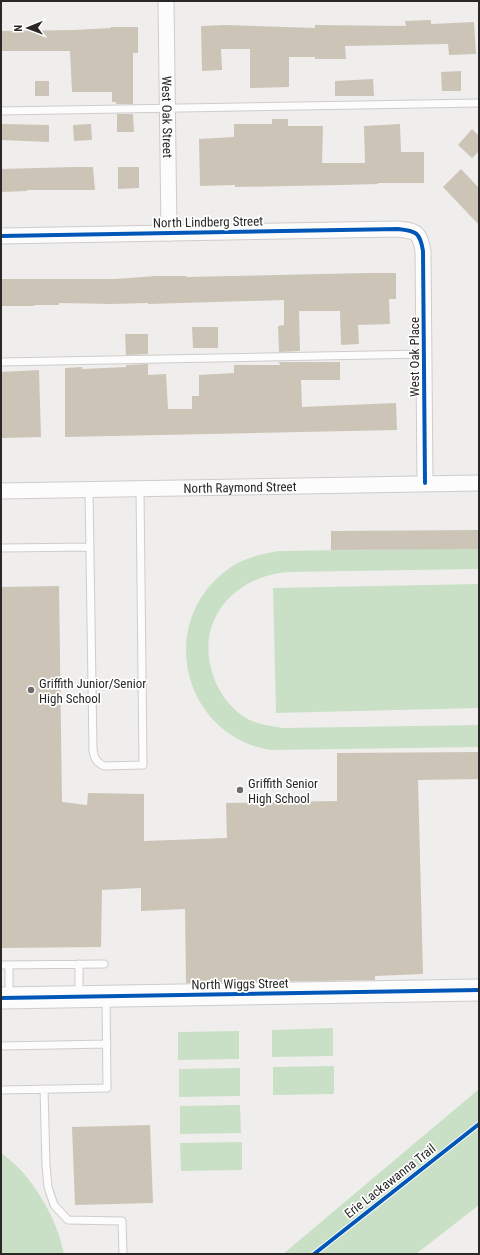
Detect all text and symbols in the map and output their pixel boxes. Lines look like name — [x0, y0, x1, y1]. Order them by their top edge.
north arrow — [8, 8, 48, 48]
text: N — [12, 24, 25, 32]
street label: West Oak Street — [159, 76, 176, 158]
street label: North Lindberg Street — [153, 214, 263, 230]
street label: West Oak Place — [407, 317, 422, 397]
street label: North Raymond Street — [183, 479, 297, 495]
place label: Griffith Junior/Senior High School — [39, 676, 146, 706]
marker: Griffith Junior/Senior High School — [26, 685, 36, 695]
place label: Griffith Senior High School — [248, 776, 318, 806]
marker: Griffith Senior High School — [235, 785, 245, 795]
street label: North Wiggs Street — [191, 976, 289, 992]
street label: Erie Lackawanna Trail — [341, 1141, 439, 1221]

